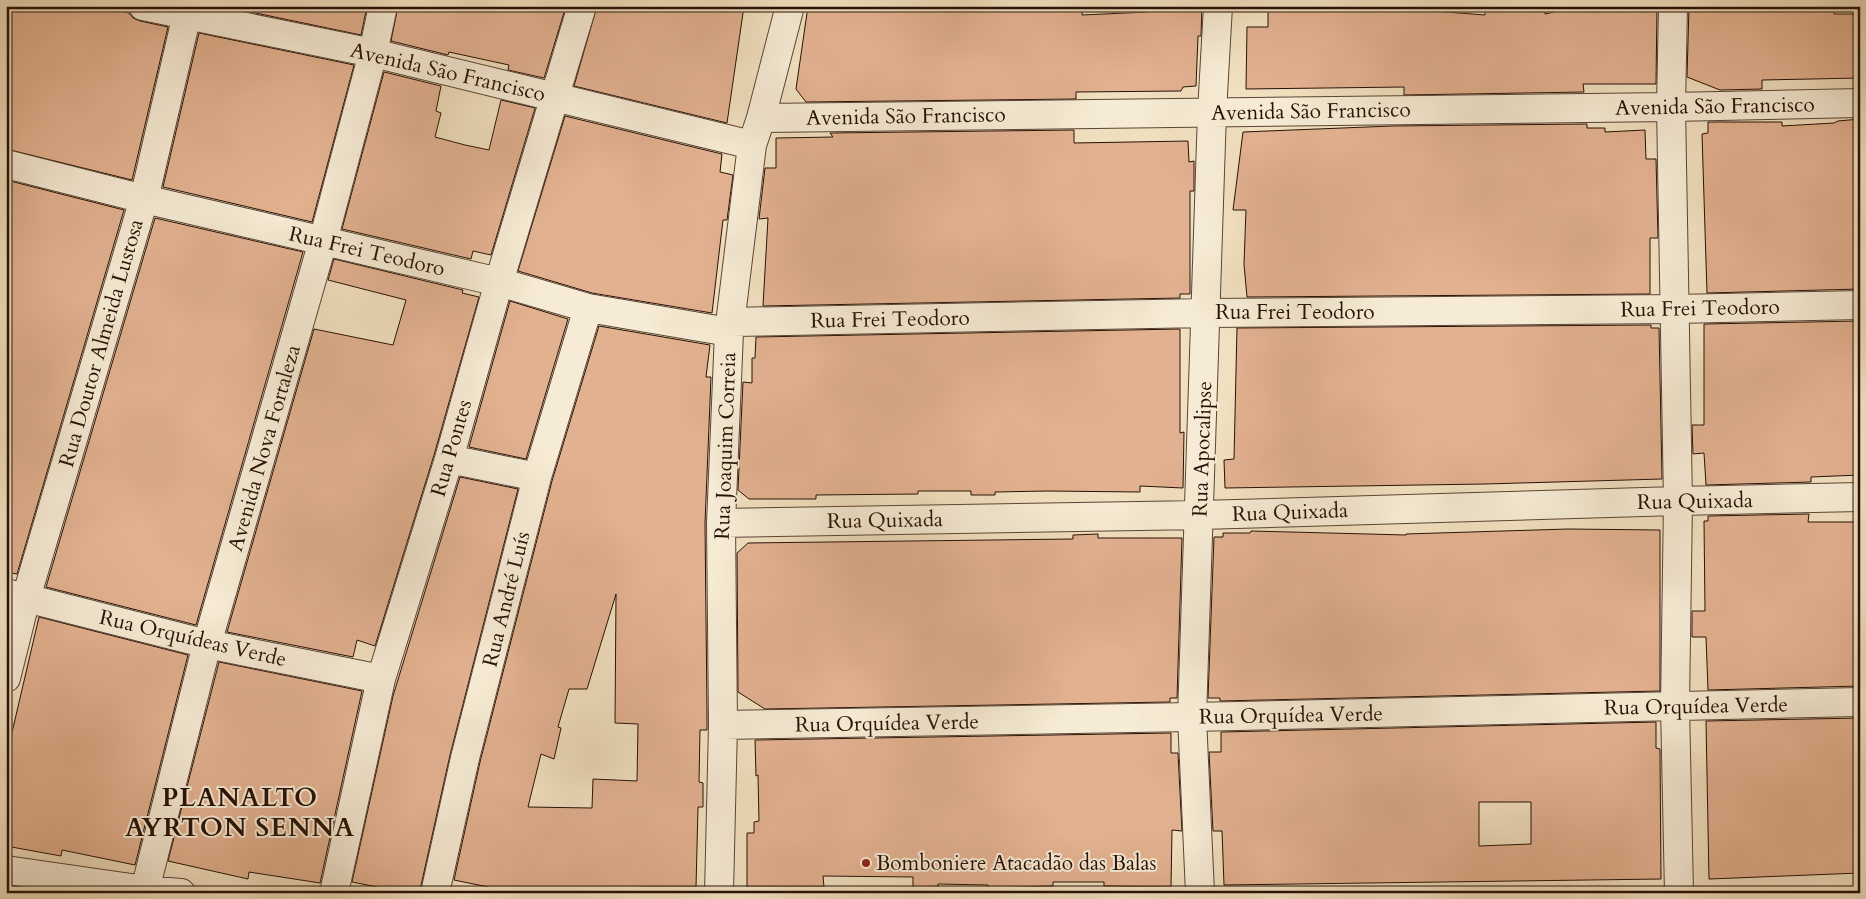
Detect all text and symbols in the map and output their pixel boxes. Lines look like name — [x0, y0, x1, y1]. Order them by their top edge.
street label: Avenida São Francisco — [347, 36, 548, 109]
street label: Avenida São Francisco — [1615, 90, 1815, 123]
street label: Avenida São Francisco — [1211, 95, 1411, 128]
street label: Avenida São Francisco — [806, 100, 1006, 133]
street label: Rua Doutor Almeida Lustosa — [52, 216, 151, 471]
street label: Rua Frei Teodoro — [286, 219, 448, 284]
street label: Rua Frei Teodoro — [1620, 293, 1780, 324]
street label: Rua Frei Teodoro — [1215, 298, 1375, 327]
street label: Rua Frei Teodoro — [810, 304, 970, 335]
street label: Avenida Nova Fortaleza — [221, 342, 308, 555]
street label: Rua Joaquim Correia — [708, 352, 743, 540]
street label: Rua Apocalipse — [1186, 381, 1219, 517]
street label: Rua Pontes — [424, 396, 479, 500]
street label: Rua Quixada — [1637, 486, 1753, 517]
street label: Rua Quixada — [1231, 496, 1349, 529]
street label: Rua Quixada — [827, 505, 943, 536]
street label: Rua André Luís — [476, 528, 537, 670]
street label: Rua Orquídeas Verde — [97, 603, 289, 674]
street label: Rua Orquídea Verde — [1604, 690, 1788, 723]
street label: Rua Orquídea Verde — [1199, 699, 1383, 732]
street label: Rua Orquídea Verde — [795, 707, 979, 740]
district label: PLANALTO AYRTON SENNA — [125, 780, 355, 845]
place label: Bomboniere Atacadão das Balas — [876, 849, 1157, 878]
marker: Bomboniere Atacadão das Balas — [860, 857, 872, 869]

